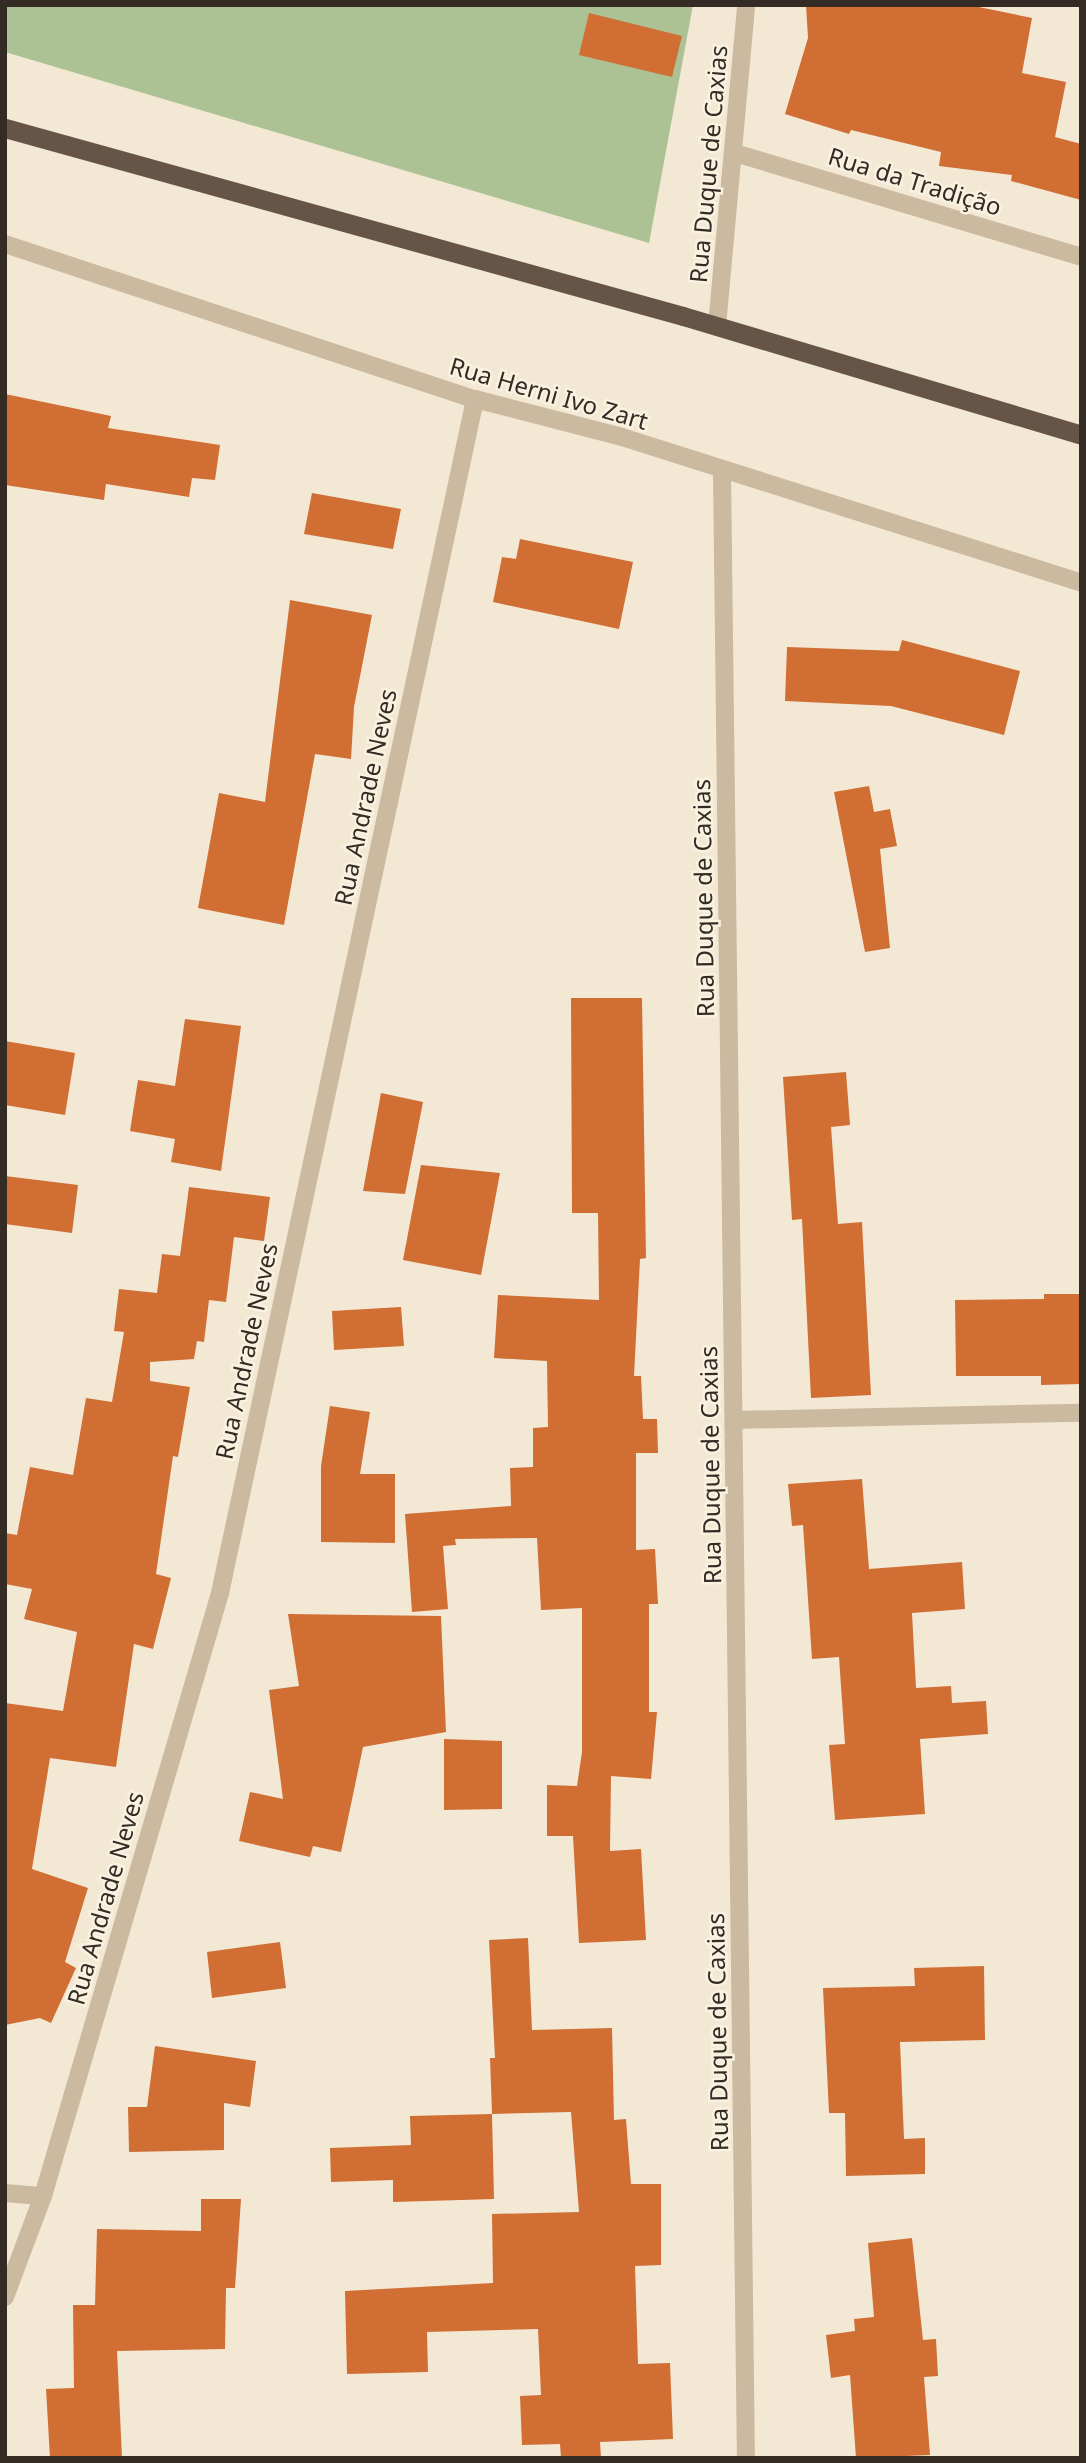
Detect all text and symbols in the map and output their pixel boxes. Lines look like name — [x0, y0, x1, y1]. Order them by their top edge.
street label: Rua Duque de Caxias — [683, 44, 733, 284]
street label: Rua da Tradição — [825, 141, 1005, 221]
street label: Rua Herni Ivo Zart — [447, 351, 651, 435]
street label: Rua Andrade Neves — [328, 686, 402, 908]
street label: Rua Duque de Caxias — [687, 779, 719, 1017]
street label: Rua Andrade Neves — [209, 1240, 283, 1462]
street label: Rua Duque de Caxias — [694, 1346, 726, 1584]
street label: Rua Andrade Neves — [61, 1788, 149, 2008]
street label: Rua Duque de Caxias — [701, 1913, 733, 2151]

